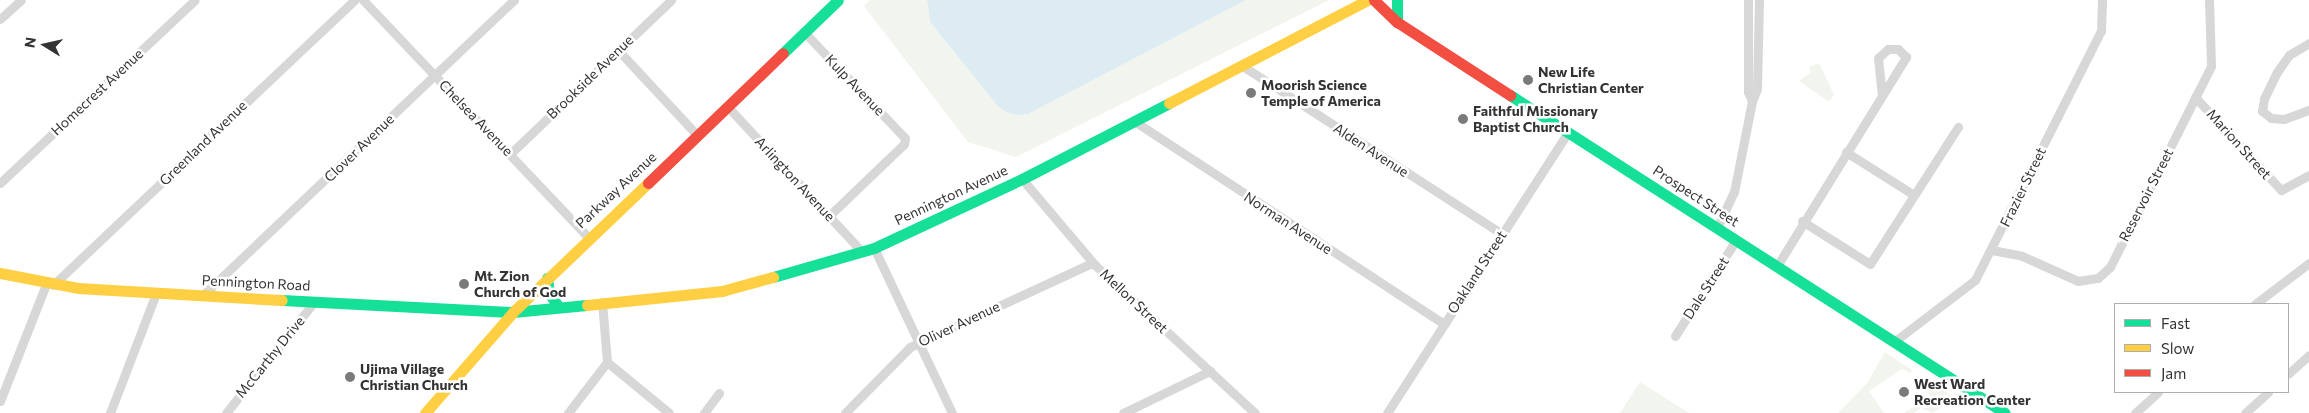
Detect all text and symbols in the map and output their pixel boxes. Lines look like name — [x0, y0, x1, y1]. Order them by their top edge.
north arrow — [20, 20, 70, 70]
street label: Brookside Avenue — [543, 32, 637, 122]
text: N — [20, 36, 39, 49]
street label: Homecrest Avenue — [48, 45, 146, 139]
street label: Kulp Avenue — [822, 51, 888, 119]
place label: New Life Christian Center — [1538, 64, 1644, 96]
marker: New Life Christian Center — [1522, 74, 1534, 86]
street label: Chelsea Avenue — [436, 77, 516, 159]
place label: Moorish Science Temple of America — [1261, 77, 1381, 110]
marker: Moorish Science Temple of America — [1245, 87, 1257, 99]
street label: Greenland Avenue — [156, 97, 250, 189]
place label: Faithful Missionary Baptist Church — [1473, 103, 1598, 136]
street label: Marion Street — [2203, 106, 2275, 182]
street label: Clover Avenue — [321, 111, 397, 185]
marker: Faithful Missionary Baptist Church — [1457, 113, 1469, 125]
street label: Alden Avenue — [1330, 120, 1412, 180]
street label: Arlington Avenue — [752, 133, 838, 225]
street label: Frazier Street — [1997, 144, 2049, 230]
street label: Reservoir Street — [2115, 146, 2177, 244]
street label: Parkway Avenue — [572, 148, 660, 232]
street label: Pennington Avenue — [892, 161, 1010, 229]
street label: Prospect Street — [1650, 162, 1742, 230]
street label: Norman Avenue — [1241, 188, 1335, 258]
street label: Oakland Street — [1444, 227, 1510, 317]
street label: Dale Street — [1680, 254, 1732, 322]
street label: Mellon Street — [1097, 265, 1171, 337]
place label: Mt. Zion Church of God — [474, 268, 566, 300]
street label: Pennington Road — [201, 272, 311, 294]
marker: Mt. Zion Church of God — [458, 278, 470, 290]
street label: Oliver Avenue — [916, 298, 1002, 350]
legend — [2114, 303, 2289, 393]
street label: McCarthy Drive — [232, 313, 308, 401]
text: Fast — [2161, 314, 2190, 332]
text: Slow — [2161, 339, 2194, 357]
place label: Ujima Village Christian Church — [360, 361, 468, 394]
text: Jam — [2161, 364, 2186, 382]
marker: Ujima Village Christian Church — [344, 371, 356, 383]
place label: West Ward Recreation Center — [1914, 376, 2031, 408]
marker: West Ward Recreation Center — [1898, 386, 1910, 398]

